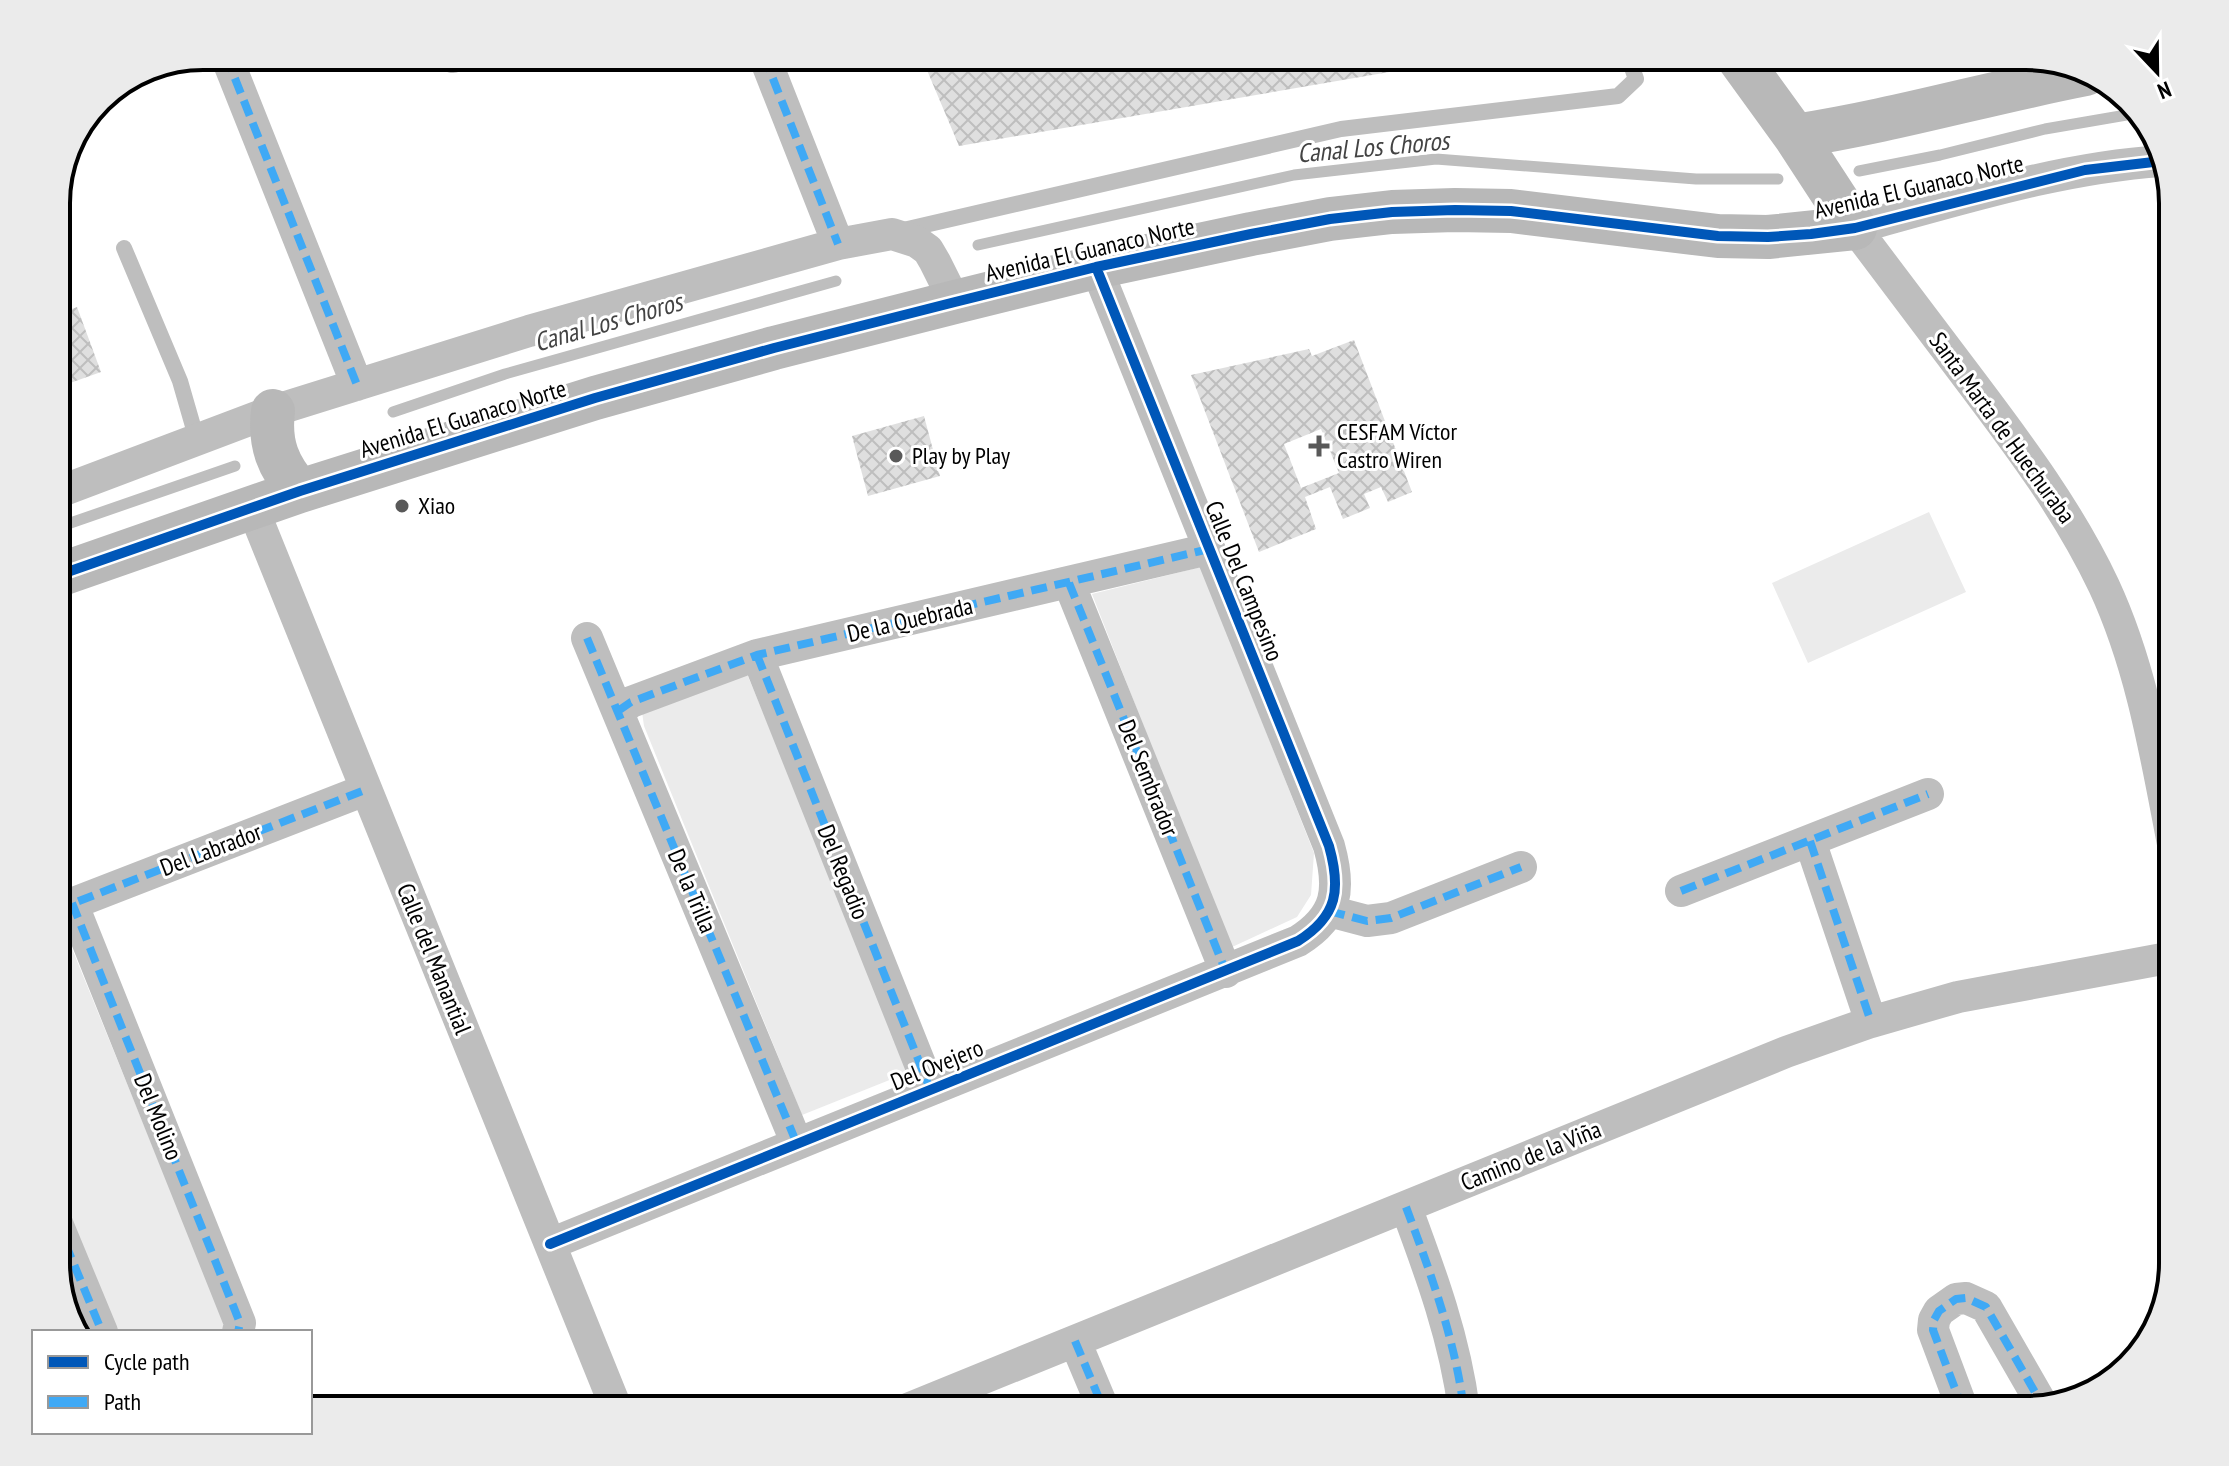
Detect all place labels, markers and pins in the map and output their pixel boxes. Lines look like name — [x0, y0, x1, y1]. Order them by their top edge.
place label: CESFAM Víctor Castro Wiren — [1337, 416, 1457, 475]
marker: CESFAM Víctor Castro Wiren — [1308, 435, 1330, 457]
place label: Play by Play — [912, 440, 1010, 471]
marker: Play by Play — [887, 447, 905, 465]
place label: Xiao — [418, 490, 455, 521]
marker: Xiao — [393, 497, 411, 515]

